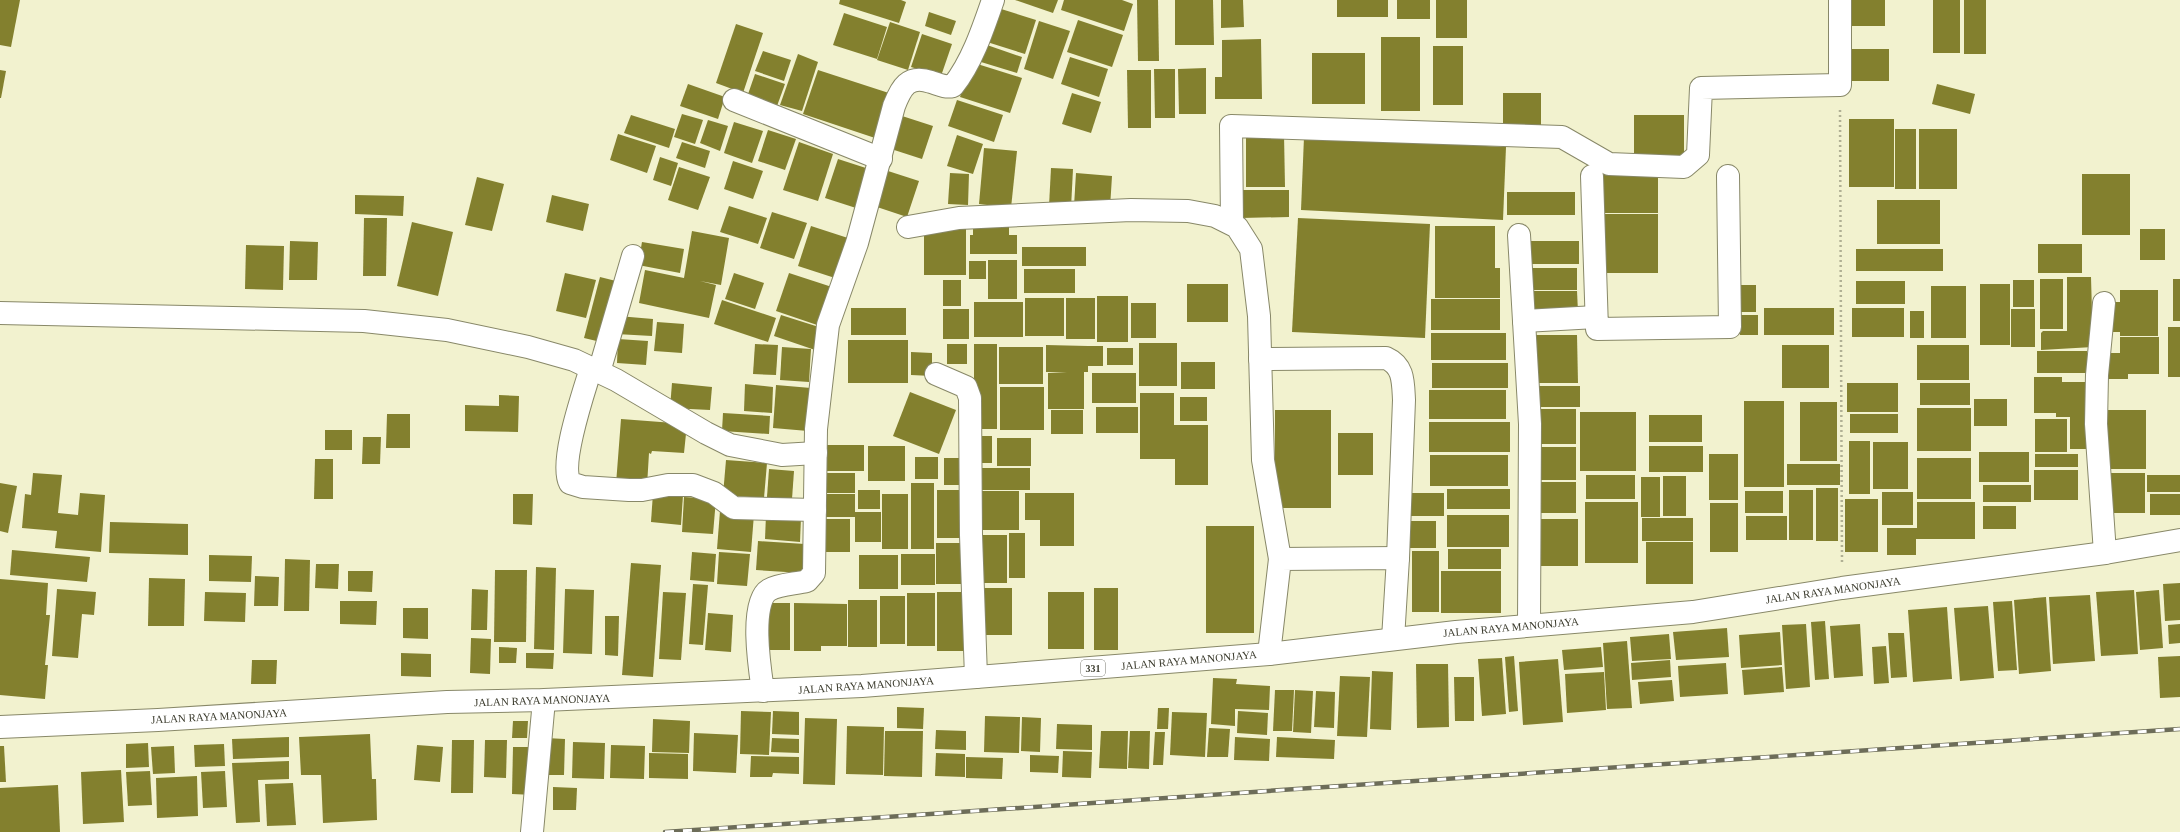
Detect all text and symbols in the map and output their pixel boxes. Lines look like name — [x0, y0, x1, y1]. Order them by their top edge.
street label: JALAN RAYA MANONJAYA — [1765, 575, 1901, 605]
street label: JALAN RAYA MANONJAYA — [1443, 615, 1579, 639]
street label: JALAN RAYA MANONJAYA — [1121, 648, 1257, 672]
road number: 331 — [1081, 660, 1105, 676]
street label: JALAN RAYA MANONJAYA — [798, 674, 934, 696]
street label: JALAN RAYA MANONJAYA — [474, 692, 610, 708]
street label: JALAN RAYA MANONJAYA — [151, 706, 287, 726]

